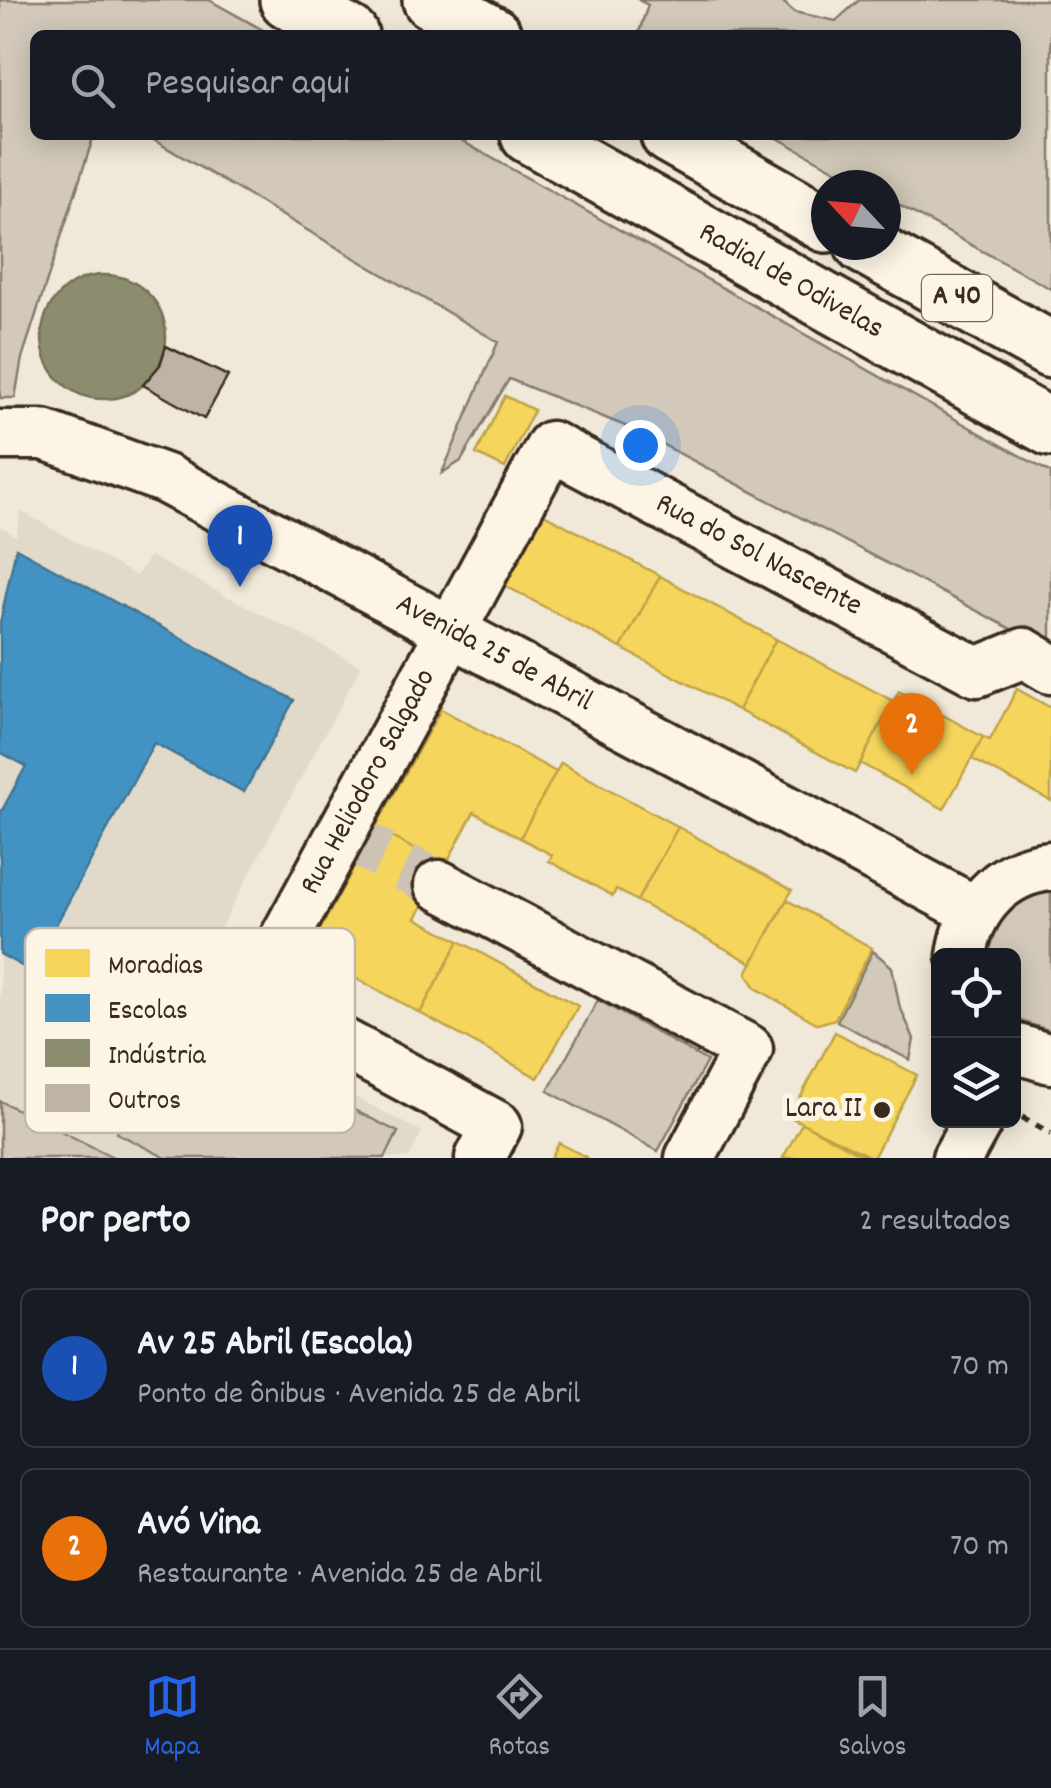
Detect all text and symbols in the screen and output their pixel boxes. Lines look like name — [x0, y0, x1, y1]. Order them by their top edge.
search box — [30, 30, 1021, 140]
icon: search — [65, 58, 120, 113]
text: Pesquisar aqui — [145, 58, 350, 113]
north arrow — [811, 170, 901, 260]
street label: Radial de Odivelas — [690, 212, 891, 351]
road number: A 40 — [922, 275, 992, 321]
your location — [615, 420, 666, 471]
street label: Rua do Sol Nascente — [647, 483, 869, 628]
pin: 1 — [208, 504, 272, 587]
street label: Avenida 25 de Abril — [387, 584, 600, 724]
street label: Rua Heliodoro Salgado — [290, 662, 448, 903]
pin: 2 — [880, 692, 944, 775]
legend — [25, 928, 355, 1133]
text: Moradias — [108, 948, 204, 988]
map controls — [931, 948, 1021, 1128]
button: locate — [931, 948, 1021, 1038]
text: Escolas — [108, 993, 188, 1033]
text: Indústria — [108, 1038, 206, 1078]
button: layers — [931, 1038, 1021, 1128]
text: Outros — [108, 1083, 181, 1123]
place label: Lara II — [785, 1089, 862, 1132]
marker: Lara II — [871, 1099, 893, 1121]
text: Por perto — [40, 1193, 191, 1253]
text: 2 resultados — [859, 1200, 1011, 1246]
text: Av 25 Abril (Escola) — [137, 1318, 413, 1373]
text: 1 — [71, 1345, 78, 1391]
text: 70 m — [950, 1345, 1009, 1391]
text: Ponto de ônibus · Avenida 25 de Abril — [137, 1373, 580, 1419]
text: Avó Vina — [137, 1498, 260, 1553]
text: 2 — [68, 1525, 81, 1571]
text: 70 m — [950, 1525, 1009, 1571]
text: Restaurante · Avenida 25 de Abril — [137, 1553, 542, 1599]
tab: Mapa — [144, 1669, 200, 1769]
tab: Rotas — [489, 1669, 550, 1769]
tab: Salvos — [839, 1669, 907, 1769]

